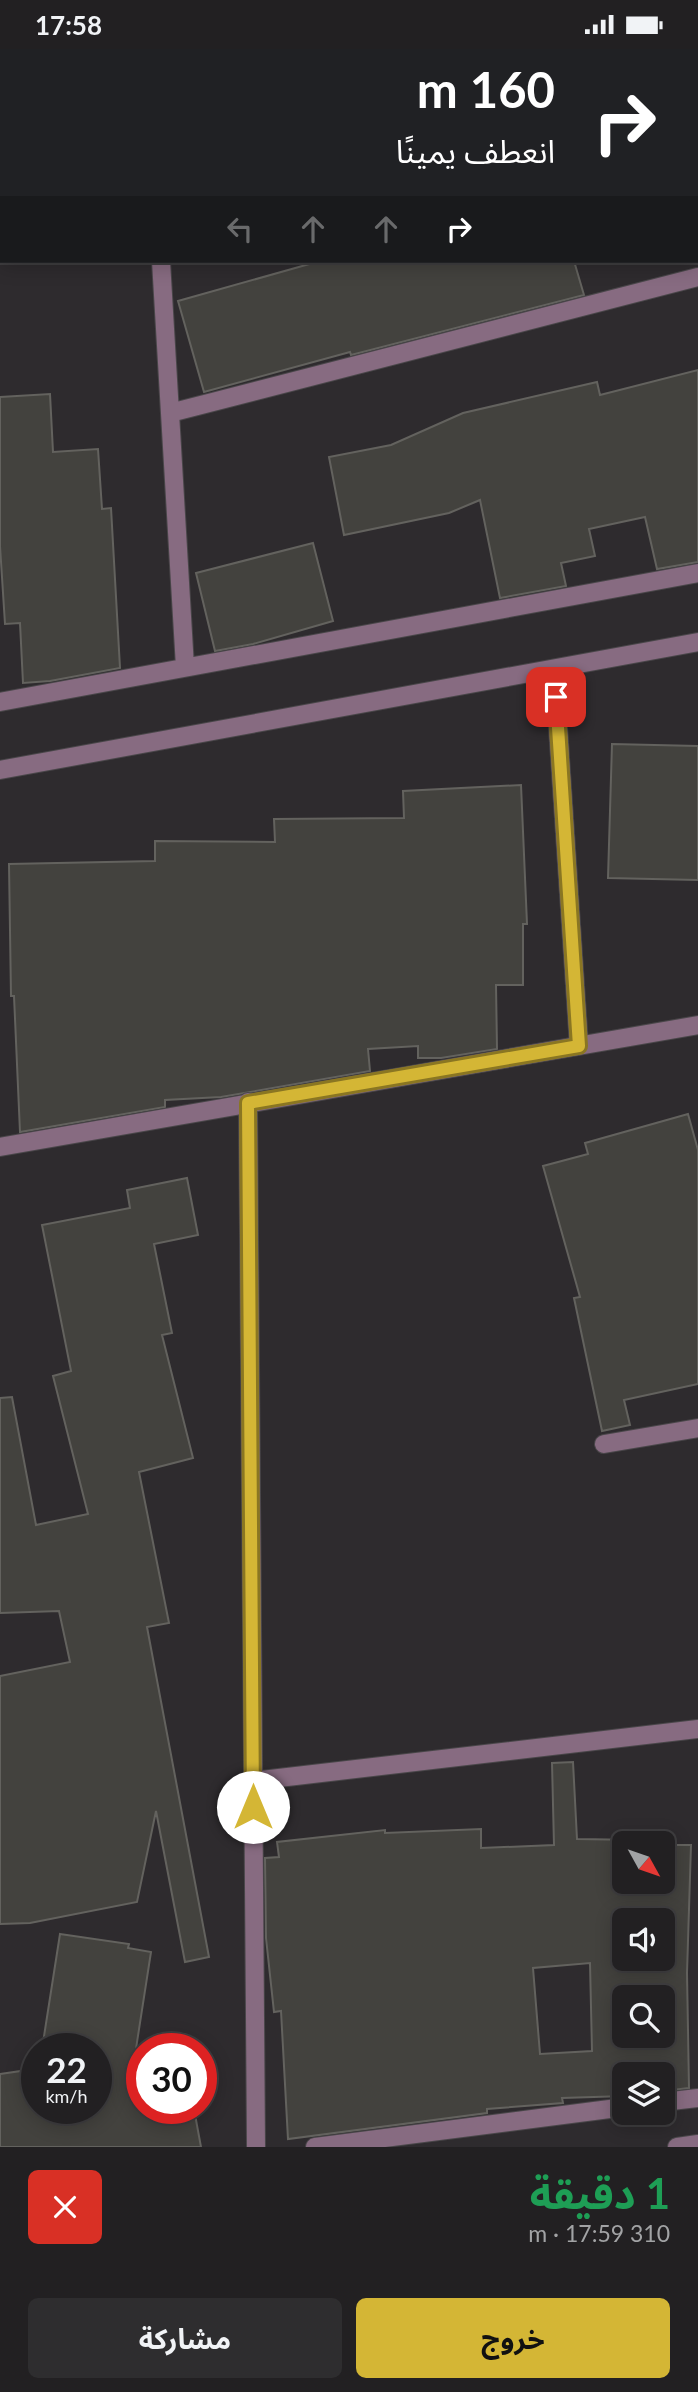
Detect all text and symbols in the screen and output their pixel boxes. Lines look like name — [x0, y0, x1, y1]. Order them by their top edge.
text: 17:58 — [35, 9, 102, 41]
text: 160 m — [417, 60, 555, 118]
icon: right — [579, 77, 670, 168]
text: انعطف يمينًا — [396, 131, 555, 170]
icon: left — [221, 210, 259, 248]
icon: ahead — [294, 210, 332, 248]
icon: ahead — [367, 210, 405, 248]
icon: right — [440, 210, 478, 248]
pin — [526, 667, 586, 727]
icon: arrive — [537, 678, 575, 716]
position arrow — [216, 1770, 290, 1844]
north arrow — [612, 1831, 676, 1893]
map controls — [612, 1831, 675, 2125]
button: sound — [612, 1908, 675, 1971]
button: search — [612, 1985, 675, 2048]
speed limit sign: 30 — [126, 2033, 217, 2124]
text: 22 — [46, 2048, 87, 2090]
button: layers — [612, 2062, 675, 2125]
text: km/h — [45, 2085, 88, 2107]
text: 1 دقيقة — [530, 2168, 670, 2218]
button: close — [28, 2170, 102, 2244]
text: 310 m · 17:59 — [528, 2219, 670, 2247]
button: مشاركة — [28, 2298, 342, 2378]
button: خروج — [356, 2298, 670, 2378]

